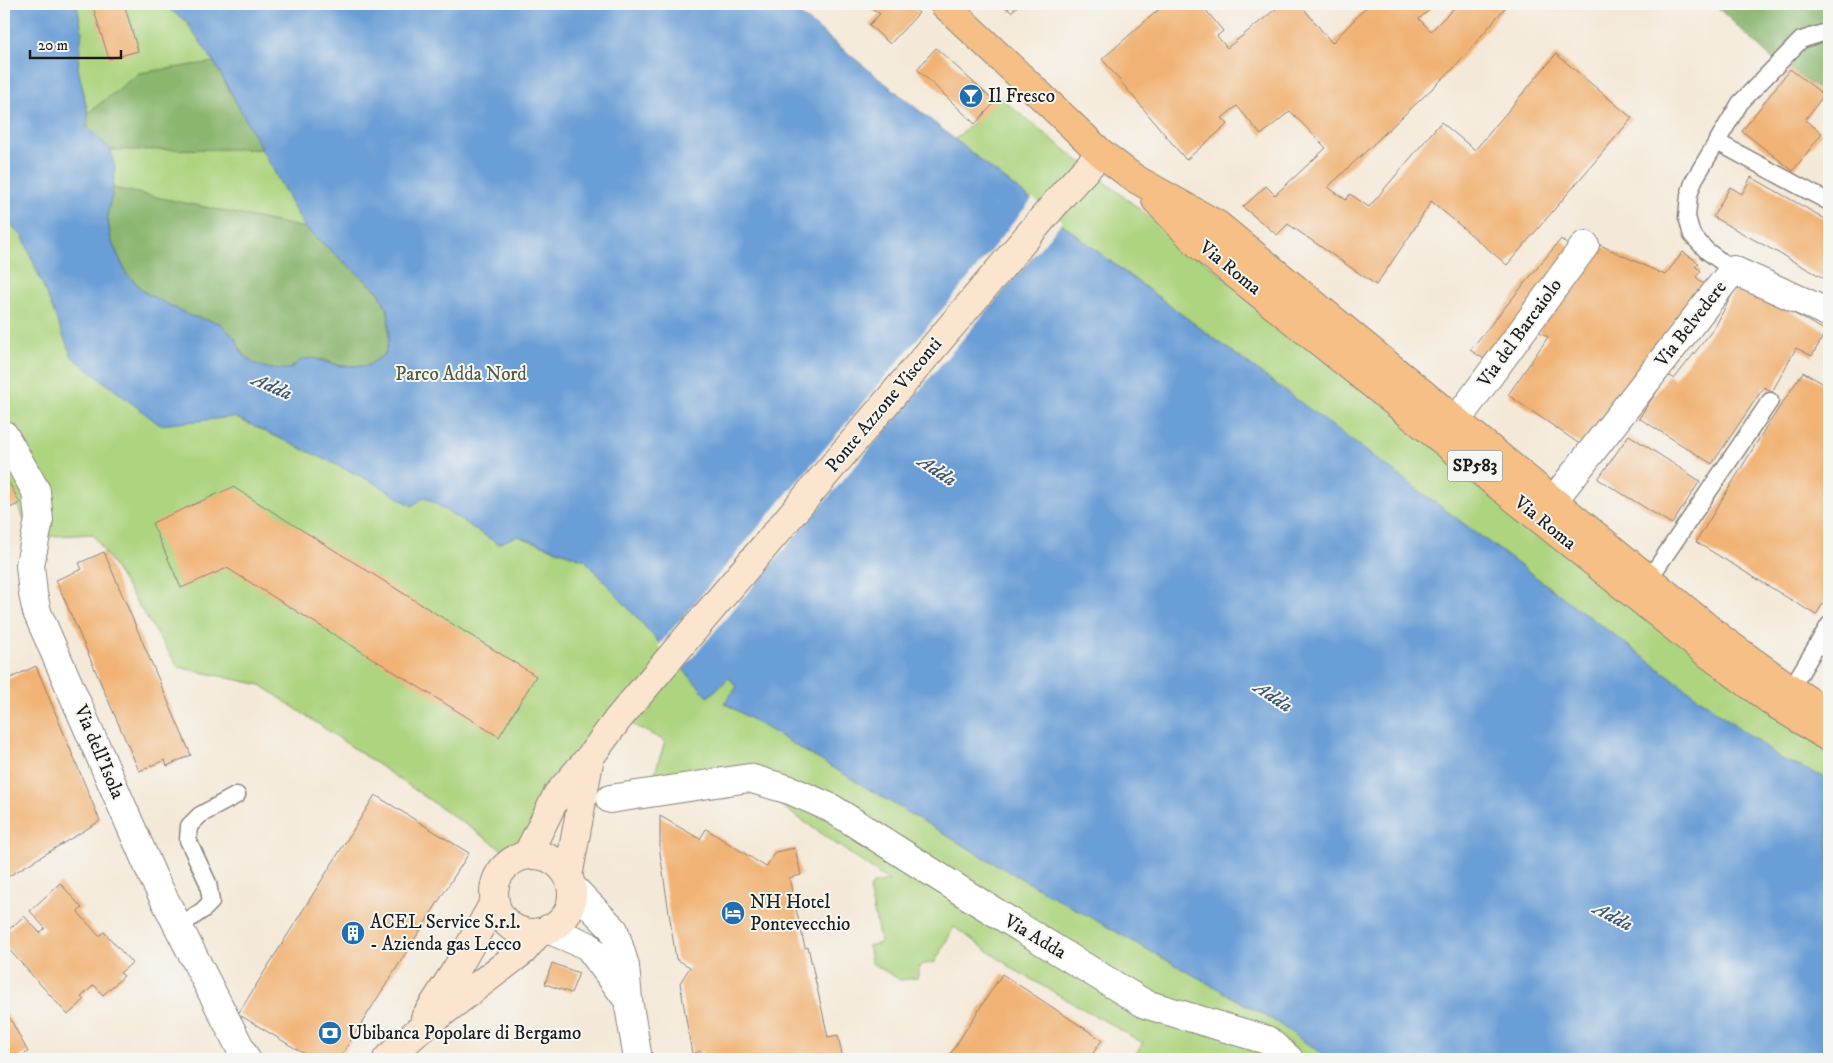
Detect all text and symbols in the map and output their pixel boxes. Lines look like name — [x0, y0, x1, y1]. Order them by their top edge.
scale bar — [30, 28, 121, 60]
text: 20 m — [38, 36, 68, 55]
bar icon: Il Fresco — [958, 83, 984, 109]
place label: Il Fresco — [988, 85, 1055, 108]
street label: Via Roma — [1194, 235, 1266, 300]
street label: Via del Barcaiolo — [1472, 274, 1567, 392]
street label: Via Belvedere — [1650, 276, 1732, 372]
street label: Ponte Azzone Visconti — [821, 333, 947, 477]
park label: Parco Adda Nord — [395, 363, 527, 386]
water label: Adda — [246, 366, 296, 407]
water label: Adda — [911, 448, 961, 493]
road number: SP583 — [1448, 451, 1502, 482]
street label: Via Roma — [1509, 490, 1581, 555]
water label: Adda — [1247, 674, 1297, 719]
street label: Via dell'Isola — [69, 701, 129, 802]
place label: NH Hotel Pontevecchio — [750, 891, 850, 936]
water label: Adda — [1587, 895, 1637, 938]
hotel icon: NH Hotel Pontevecchio — [720, 900, 746, 926]
street label: Via Adda — [999, 909, 1070, 964]
place label: ACEL Service S.r.l. - Azienda gas Lecco — [370, 911, 521, 956]
building icon: ACEL Service S.r.l. - Azienda gas Lecco — [340, 920, 366, 946]
bank icon: Ubibanca Popolare di Bergamo — [317, 1020, 343, 1046]
place label: Ubibanca Popolare di Bergamo — [348, 1022, 581, 1045]

